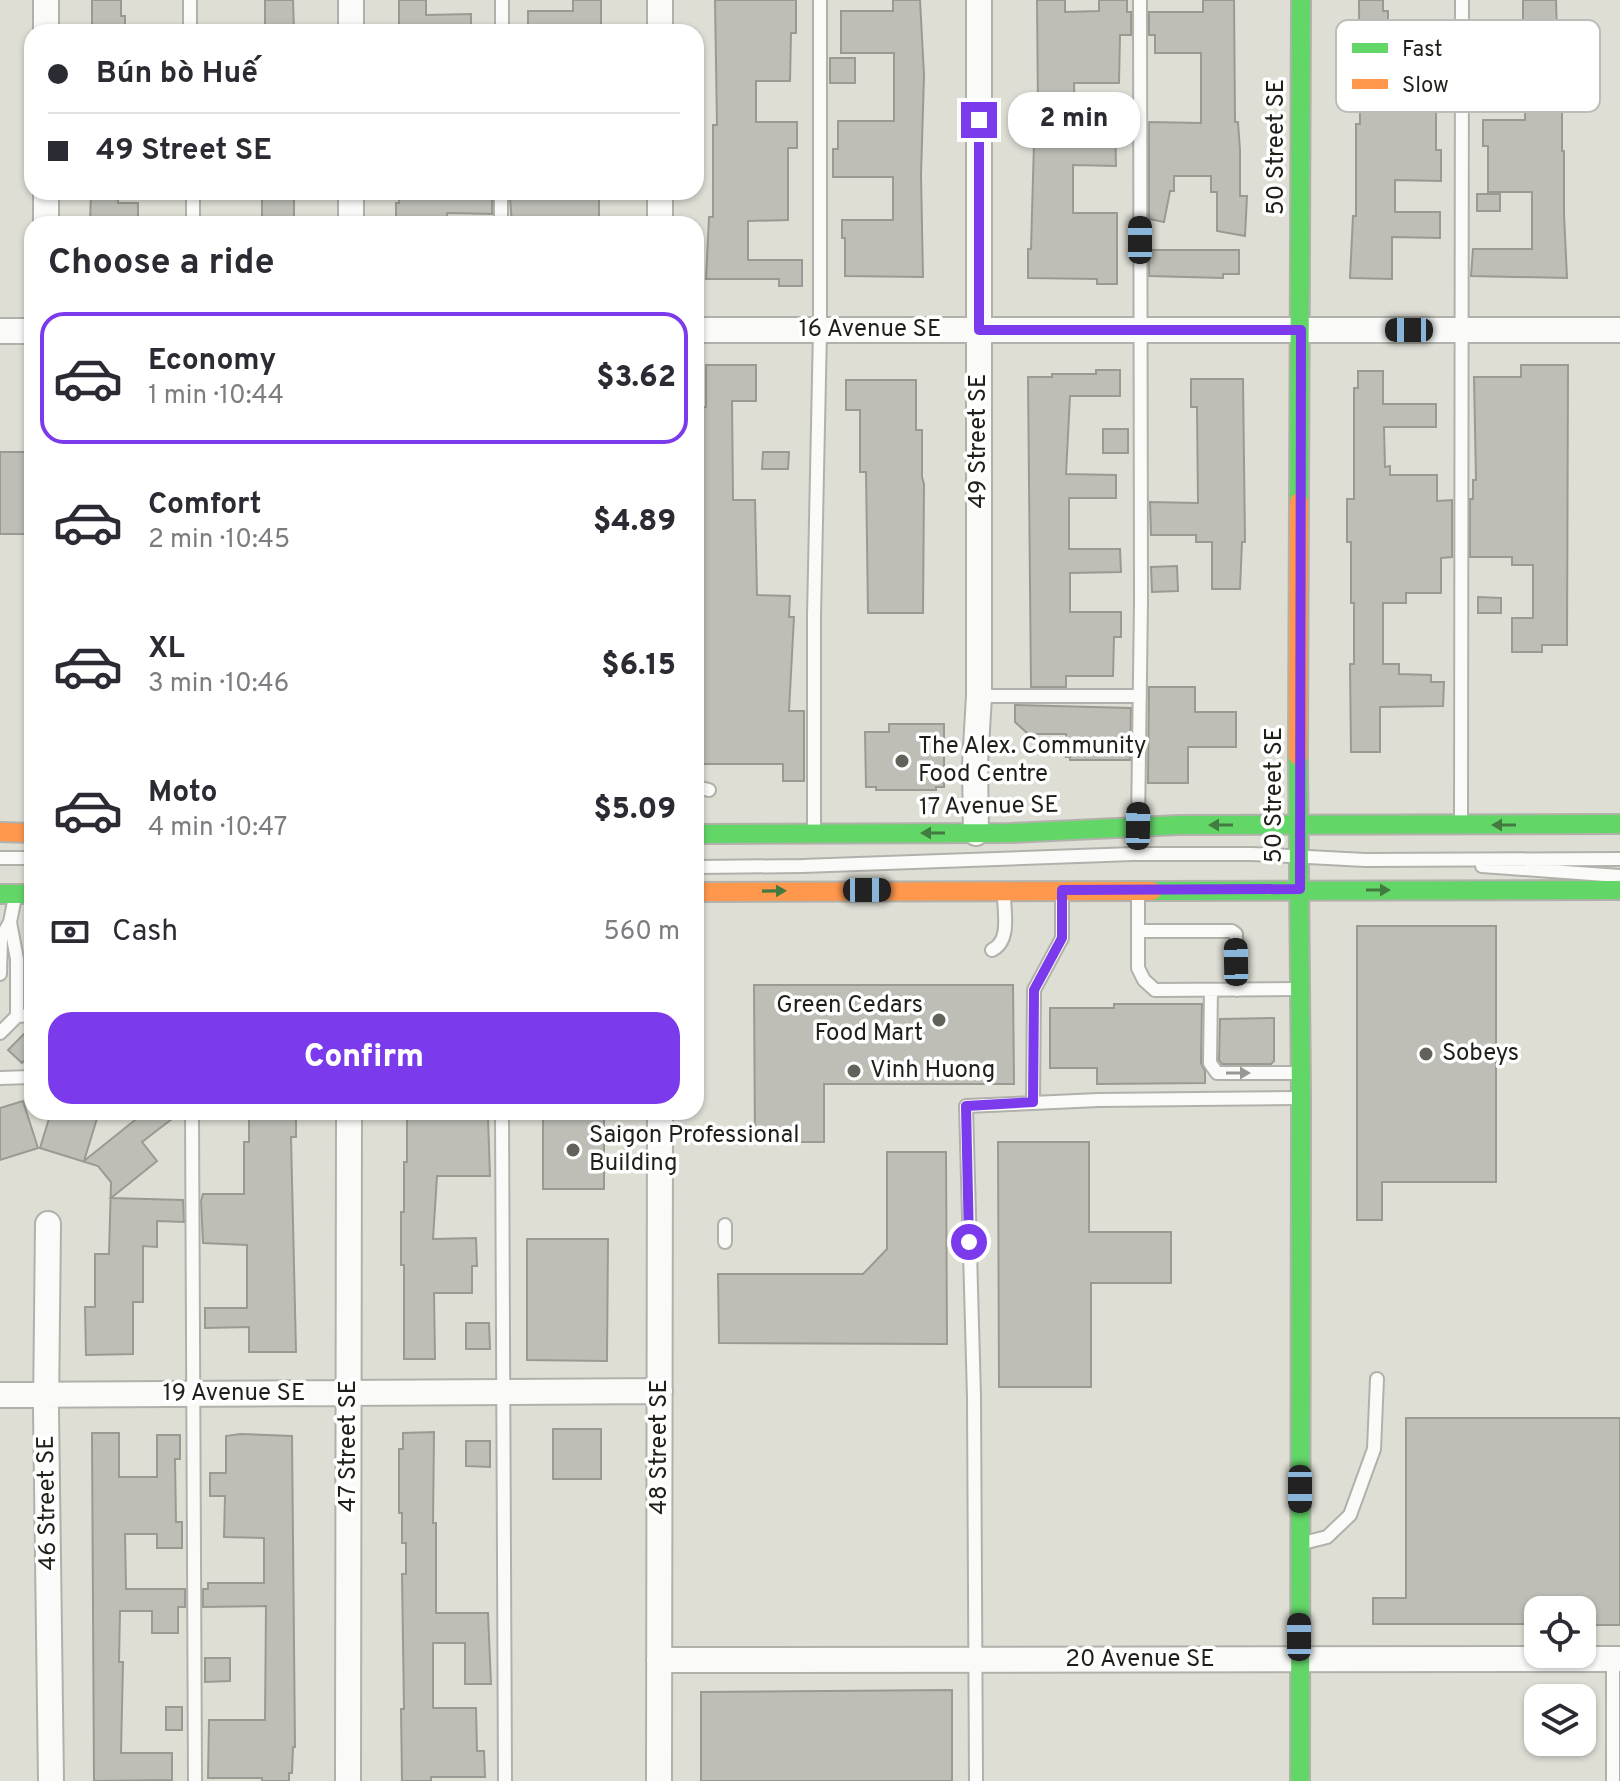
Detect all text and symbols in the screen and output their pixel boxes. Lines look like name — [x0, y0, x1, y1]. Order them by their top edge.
legend — [1336, 20, 1600, 112]
text: Fast — [1402, 37, 1443, 64]
text: Bún bò Huế — [96, 56, 258, 93]
text: Slow — [1402, 73, 1449, 100]
street label: 50 Street SE — [1262, 79, 1292, 215]
callout: 2 min — [1007, 92, 1139, 148]
route end — [961, 102, 997, 138]
text: 2 min — [1040, 103, 1108, 136]
text: 49 Street SE — [96, 133, 272, 170]
car — [1128, 216, 1152, 264]
text: Choose a ride — [48, 241, 274, 287]
street label: 16 Avenue SE — [799, 315, 941, 345]
car — [1385, 318, 1433, 342]
icon: car — [52, 342, 124, 414]
text: Economy — [148, 343, 276, 380]
text: $3.62 — [596, 360, 676, 397]
street label: 49 Street SE — [964, 374, 994, 508]
text: 1 min · 10:44 — [148, 380, 284, 413]
icon: car — [52, 486, 124, 558]
text: Comfort — [148, 487, 261, 524]
text: $4.89 — [593, 504, 676, 541]
text: 2 min · 10:45 — [148, 524, 290, 557]
icon: car — [52, 630, 124, 702]
text: XL — [148, 631, 185, 668]
text: $6.15 — [601, 648, 676, 685]
text: 3 min · 10:46 — [148, 668, 289, 701]
street label: 50 Street SE — [1260, 727, 1290, 863]
place label: The Alex. Community Food Centre — [918, 732, 1146, 790]
marker: The Alex. Community Food Centre — [893, 752, 911, 770]
icon: car — [52, 774, 124, 846]
text: Moto — [148, 775, 218, 812]
street label: 17 Avenue SE — [919, 791, 1059, 823]
text: $5.09 — [594, 792, 676, 829]
car — [1126, 802, 1150, 850]
text: 4 min · 10:47 — [148, 812, 287, 845]
one-way arrow — [1208, 819, 1233, 831]
one-way arrow — [1491, 819, 1516, 831]
one-way arrow — [920, 827, 945, 840]
car — [843, 878, 891, 902]
one-way arrow — [1366, 884, 1391, 896]
one-way arrow — [762, 885, 787, 897]
icon: cash — [48, 910, 92, 954]
text: Cash — [112, 914, 178, 951]
text: 560 m — [604, 916, 680, 949]
car — [1224, 938, 1248, 986]
place label: Green Cedars Food Mart — [776, 991, 923, 1049]
marker: Green Cedars Food Mart — [930, 1011, 948, 1029]
button: Confirm — [48, 1012, 680, 1104]
place label: Sobeys — [1442, 1039, 1519, 1069]
marker: Sobeys — [1417, 1045, 1435, 1063]
place label: Vinh Huong — [870, 1056, 995, 1086]
marker: Vinh Huong — [845, 1062, 863, 1080]
one-way arrow — [1226, 1067, 1251, 1079]
place label: Saigon Professional Building — [589, 1121, 799, 1179]
marker: Saigon Professional Building — [564, 1141, 582, 1159]
route start — [951, 1224, 987, 1260]
street label: 19 Avenue SE — [163, 1379, 305, 1409]
street label: 48 Street SE — [645, 1379, 675, 1515]
street label: 47 Street SE — [334, 1380, 364, 1512]
street label: 46 Street SE — [32, 1435, 64, 1571]
car — [1288, 1465, 1312, 1513]
map controls — [1524, 1596, 1596, 1756]
button: locate — [1524, 1596, 1596, 1668]
car — [1287, 1613, 1311, 1661]
street label: 20 Avenue SE — [1065, 1645, 1215, 1675]
button: layers — [1524, 1684, 1596, 1756]

